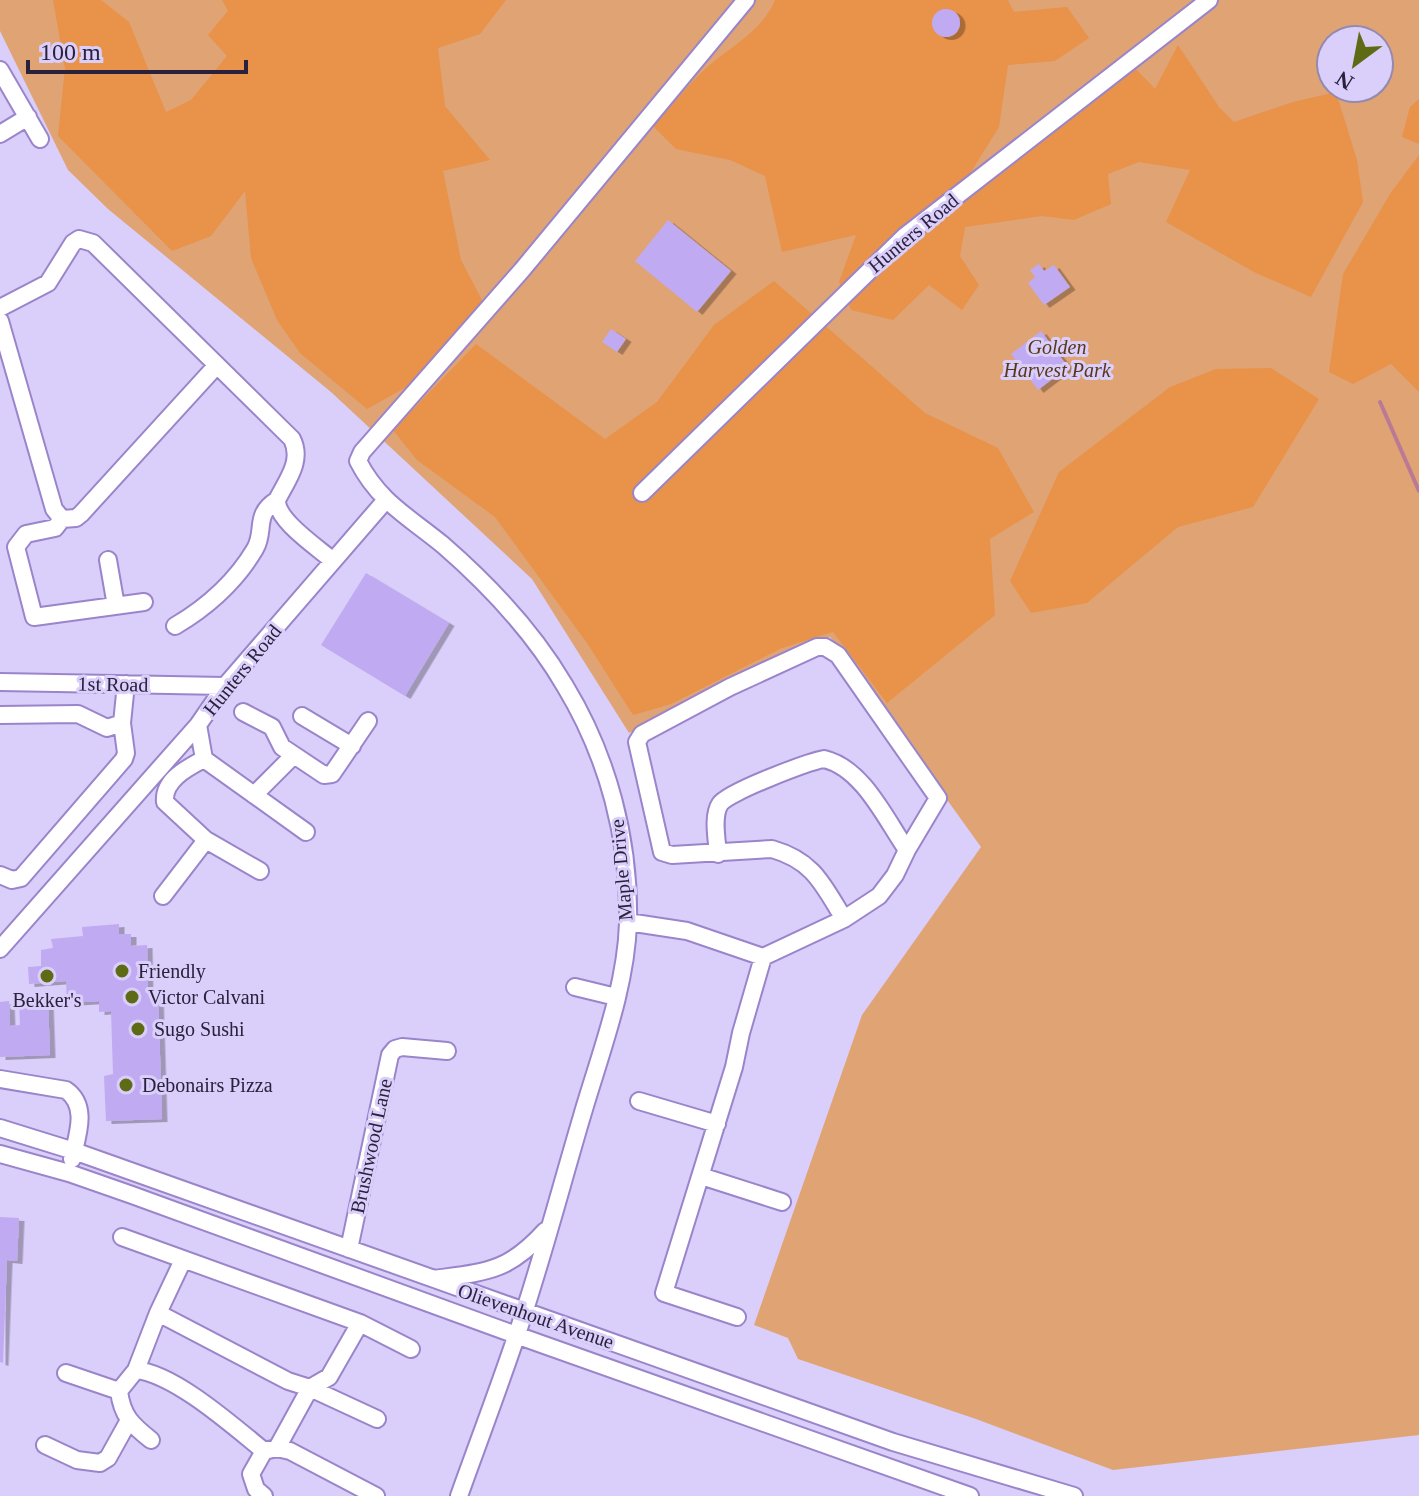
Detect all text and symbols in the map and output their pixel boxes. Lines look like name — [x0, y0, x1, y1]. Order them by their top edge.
scale bar — [28, 24, 246, 74]
north arrow — [1315, 24, 1395, 104]
text: 100 m — [40, 39, 101, 65]
text: N — [1331, 66, 1358, 95]
street label: Hunters Road — [864, 189, 962, 277]
park label: Golden Harvest Park — [1002, 336, 1112, 381]
street label: Hunters Road — [199, 620, 285, 720]
street label: 1st Road — [78, 672, 148, 696]
street label: Maple Drive — [606, 818, 637, 922]
place label: Friendly — [138, 960, 206, 983]
marker: Friendly — [113, 962, 131, 980]
marker: Bekker's — [38, 967, 56, 985]
place label: Victor Calvani — [148, 986, 266, 1008]
marker: Victor Calvani — [123, 988, 141, 1006]
place label: Bekker's — [12, 989, 82, 1011]
place label: Sugo Sushi — [154, 1018, 245, 1041]
marker: Sugo Sushi — [129, 1020, 147, 1038]
place label: Debonairs Pizza — [142, 1074, 273, 1096]
marker: Debonairs Pizza — [117, 1076, 135, 1094]
street label: Brushwood Lane — [346, 1076, 396, 1215]
street label: Olievenhout Avenue — [455, 1279, 617, 1353]

